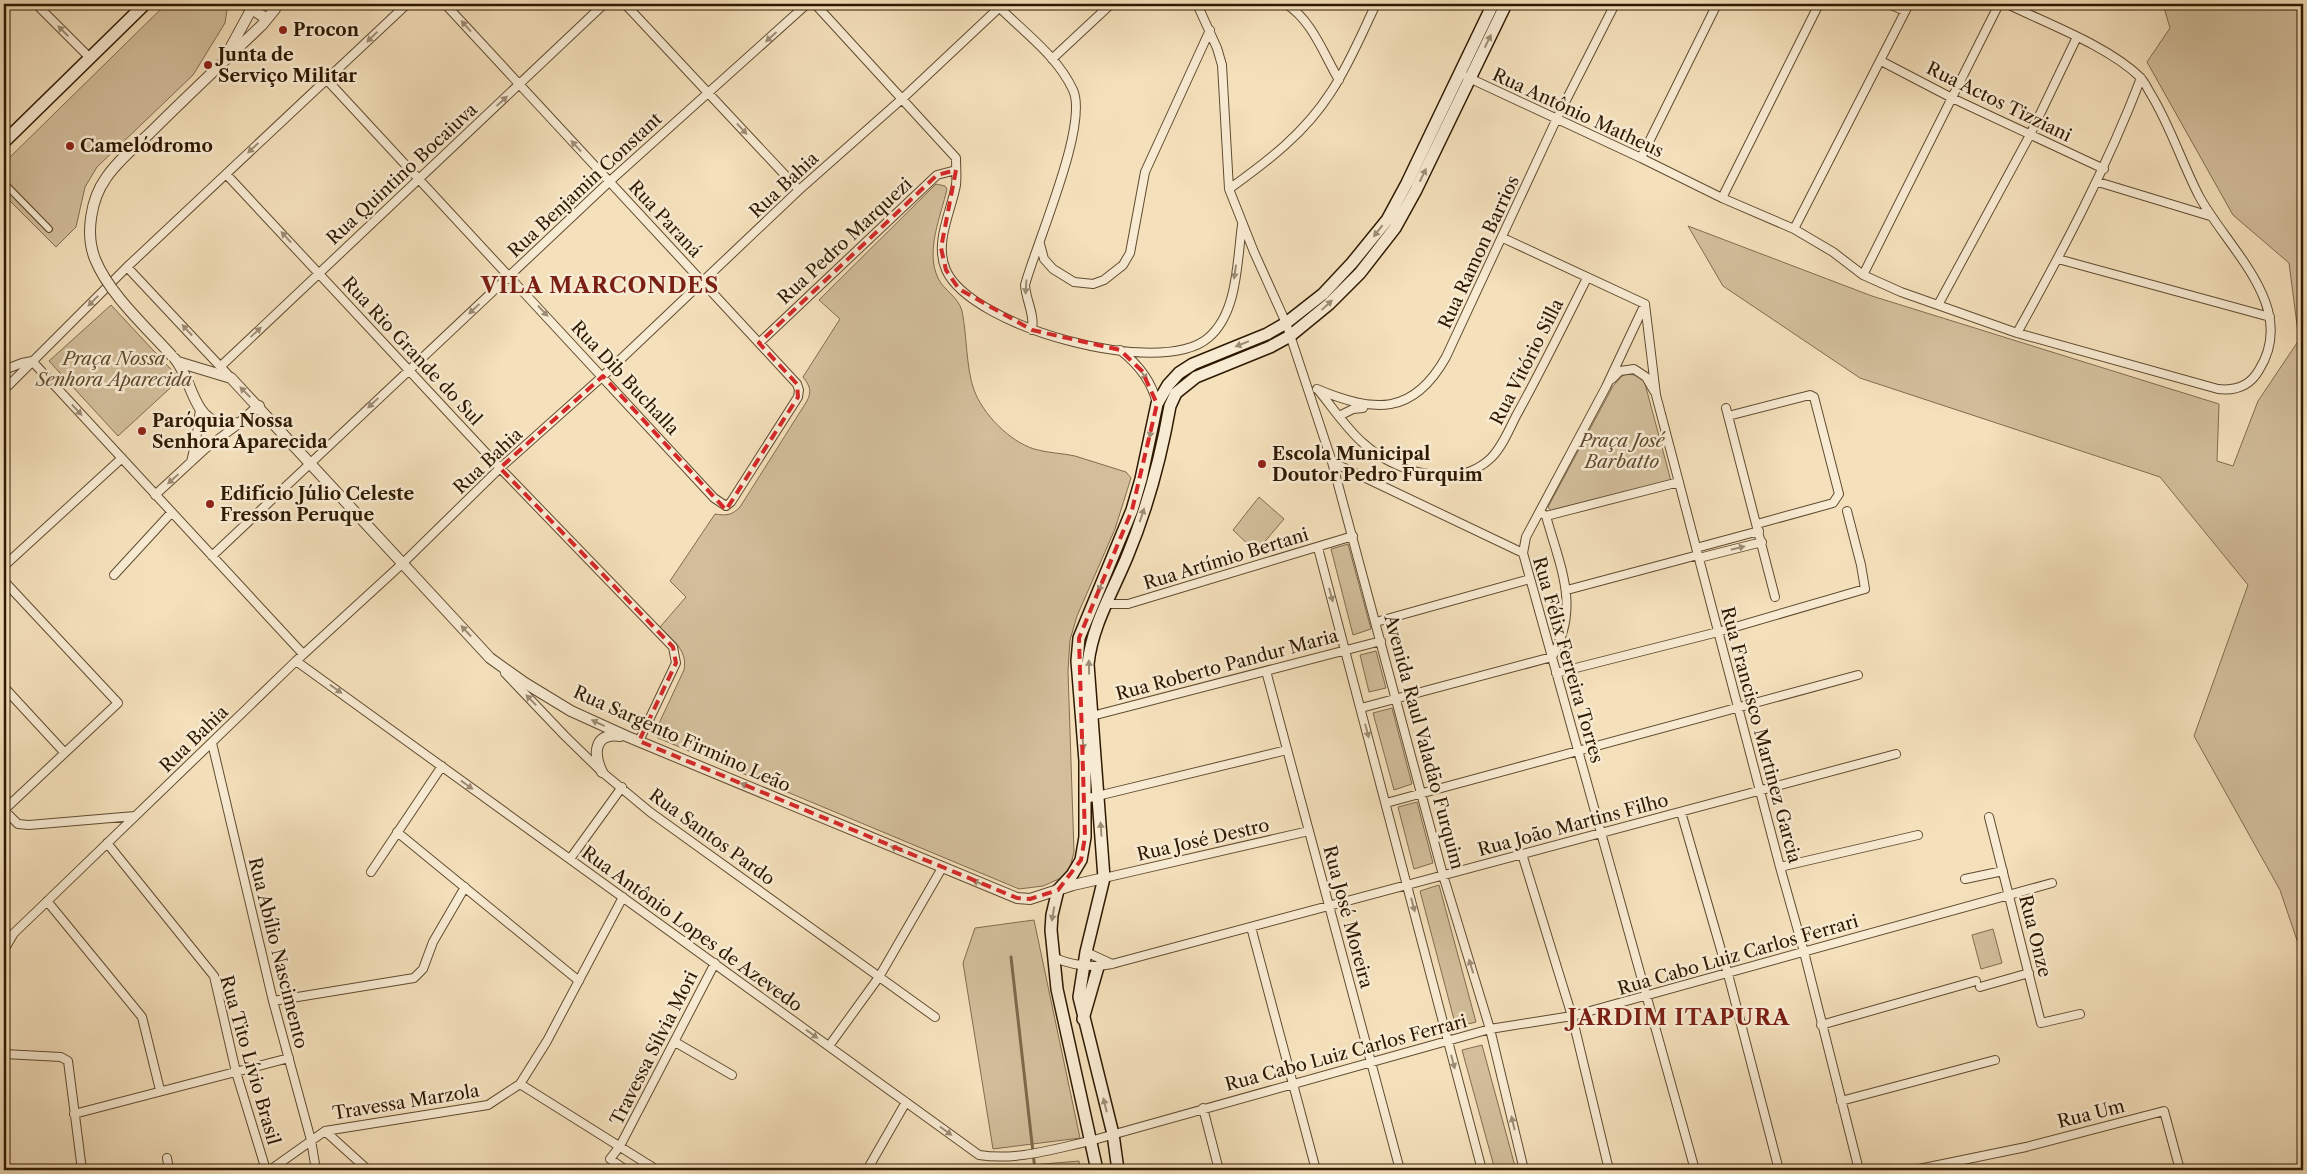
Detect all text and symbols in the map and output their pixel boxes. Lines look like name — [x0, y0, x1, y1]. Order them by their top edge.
place label: Procon — [293, 19, 360, 41]
one-way arrow — [460, 21, 472, 33]
marker: Procon — [277, 24, 289, 36]
one-way arrow — [57, 25, 69, 37]
one-way arrow — [366, 31, 378, 43]
one-way arrow — [764, 31, 777, 42]
one-way arrow — [1484, 34, 1492, 48]
place label: Junta de Serviço Militar — [215, 44, 357, 87]
street label: Rua Actos Tizziani — [1923, 57, 2076, 147]
marker: Junta de Serviço Militar — [202, 59, 214, 71]
street label: Rua Antônio Matheus — [1489, 64, 1667, 162]
one-way arrow — [495, 95, 507, 107]
street label: Rua Quintino Bocaiuva — [322, 98, 482, 249]
street label: Rua Benjamin Constant — [503, 107, 667, 262]
one-way arrow — [736, 122, 748, 134]
place label: Camelódromo — [80, 135, 213, 157]
marker: Camelódromo — [64, 140, 76, 152]
one-way arrow — [570, 140, 582, 152]
one-way arrow — [248, 142, 260, 154]
street label: Rua Bahia — [745, 147, 824, 223]
one-way arrow — [1419, 168, 1427, 183]
street label: Rua Ramon Barrios — [1434, 172, 1524, 332]
street label: Rua Pedro Marquezi — [773, 173, 917, 309]
street label: Rua Paraná — [624, 176, 707, 262]
one-way arrow — [1372, 224, 1383, 237]
one-way arrow — [280, 232, 292, 244]
one-way arrow — [1231, 264, 1239, 280]
street label: Rua Rio Grande do Sul — [337, 272, 487, 430]
district label: VILA MARCONDES — [480, 272, 719, 299]
one-way arrow — [1022, 279, 1030, 295]
one-way arrow — [87, 295, 99, 307]
street label: Rua Vitório Silla — [1486, 295, 1569, 429]
one-way arrow — [1321, 299, 1333, 311]
one-way arrow — [468, 303, 480, 315]
one-way arrow — [537, 305, 549, 317]
street label: Rua Dib Buchalla — [566, 316, 684, 440]
one-way arrow — [181, 325, 193, 337]
one-way arrow — [250, 326, 262, 338]
one-way arrow — [1234, 340, 1249, 348]
park label: Praça Nossa Senhora Aparecida — [35, 348, 192, 391]
one-way arrow — [1138, 367, 1148, 381]
one-way arrow — [239, 386, 251, 398]
one-way arrow — [367, 397, 379, 409]
one-way arrow — [71, 403, 83, 415]
place label: Paróquia Nossa Senhora Aparecida — [152, 410, 328, 453]
street label: Rua Bahia — [449, 423, 528, 499]
one-way arrow — [1147, 423, 1155, 438]
marker: Paróquia Nossa Senhora Aparecida — [136, 425, 148, 437]
park label: Praça José Barbatto — [1577, 430, 1666, 473]
place label: Escola Municipal Doutor Pedro Furquim — [1272, 443, 1483, 486]
marker: Escola Municipal Doutor Pedro Furquim — [1256, 458, 1268, 470]
one-way arrow — [167, 473, 179, 484]
place label: Edifício Júlio Celeste Fresson Peruque — [220, 483, 414, 526]
marker: Edifício Júlio Celeste Fresson Peruque — [204, 498, 216, 510]
one-way arrow — [1138, 507, 1146, 522]
street label: Rua Artímio Bertani — [1141, 523, 1312, 595]
one-way arrow — [1731, 544, 1746, 552]
street label: Rua Félix Ferreira Torres — [1528, 554, 1608, 766]
one-way arrow — [1096, 578, 1104, 592]
one-way arrow — [1327, 587, 1335, 602]
street label: Rua Francisco Martinez Garcia — [1716, 604, 1806, 866]
street label: Avenida Raul Valadão Furquim — [1379, 611, 1469, 872]
one-way arrow — [460, 625, 472, 637]
street label: Rua Roberto Pandur Maria — [1113, 625, 1341, 705]
one-way arrow — [1085, 659, 1093, 675]
street label: Rua Sargento Firmino Leão — [570, 681, 794, 797]
one-way arrow — [329, 684, 343, 694]
one-way arrow — [525, 695, 537, 707]
street label: Rua Bahia — [155, 701, 233, 777]
one-way arrow — [591, 719, 605, 727]
one-way arrow — [1363, 724, 1371, 739]
one-way arrow — [1079, 735, 1087, 751]
one-way arrow — [460, 779, 473, 790]
one-way arrow — [740, 782, 754, 790]
street label: Rua Santos Pardo — [645, 784, 779, 890]
street label: Rua João Martins Filho — [1475, 789, 1671, 861]
street label: Rua José Destro — [1135, 814, 1271, 866]
one-way arrow — [1097, 821, 1105, 837]
street label: Rua Antônio Lopes de Azevedo — [577, 841, 807, 1017]
street label: Rua José Moreira — [1318, 843, 1378, 991]
one-way arrow — [889, 845, 904, 853]
street label: Rua Abílio Nascimento — [244, 855, 312, 1051]
one-way arrow — [972, 878, 986, 886]
street label: Rua Onze — [2014, 893, 2056, 979]
one-way arrow — [1409, 898, 1417, 913]
one-way arrow — [1048, 906, 1056, 922]
street label: Rua Cabo Luiz Carlos Ferrari — [1615, 910, 1861, 1000]
one-way arrow — [1466, 958, 1474, 973]
street label: Travessa Sílvia Mori — [605, 967, 703, 1129]
street label: Rua Tito Lívio Brasil — [215, 973, 285, 1147]
district label: JARDIM ITAPURA — [1564, 1004, 1790, 1031]
street label: Rua Cabo Luiz Carlos Ferrari — [1223, 1010, 1470, 1096]
one-way arrow — [805, 1029, 819, 1039]
one-way arrow — [1450, 1055, 1458, 1070]
street label: Travessa Marzola — [331, 1079, 481, 1124]
street label: Rua Um — [2055, 1095, 2127, 1133]
one-way arrow — [1101, 1098, 1109, 1113]
one-way arrow — [1509, 1115, 1517, 1130]
one-way arrow — [939, 1125, 952, 1136]

